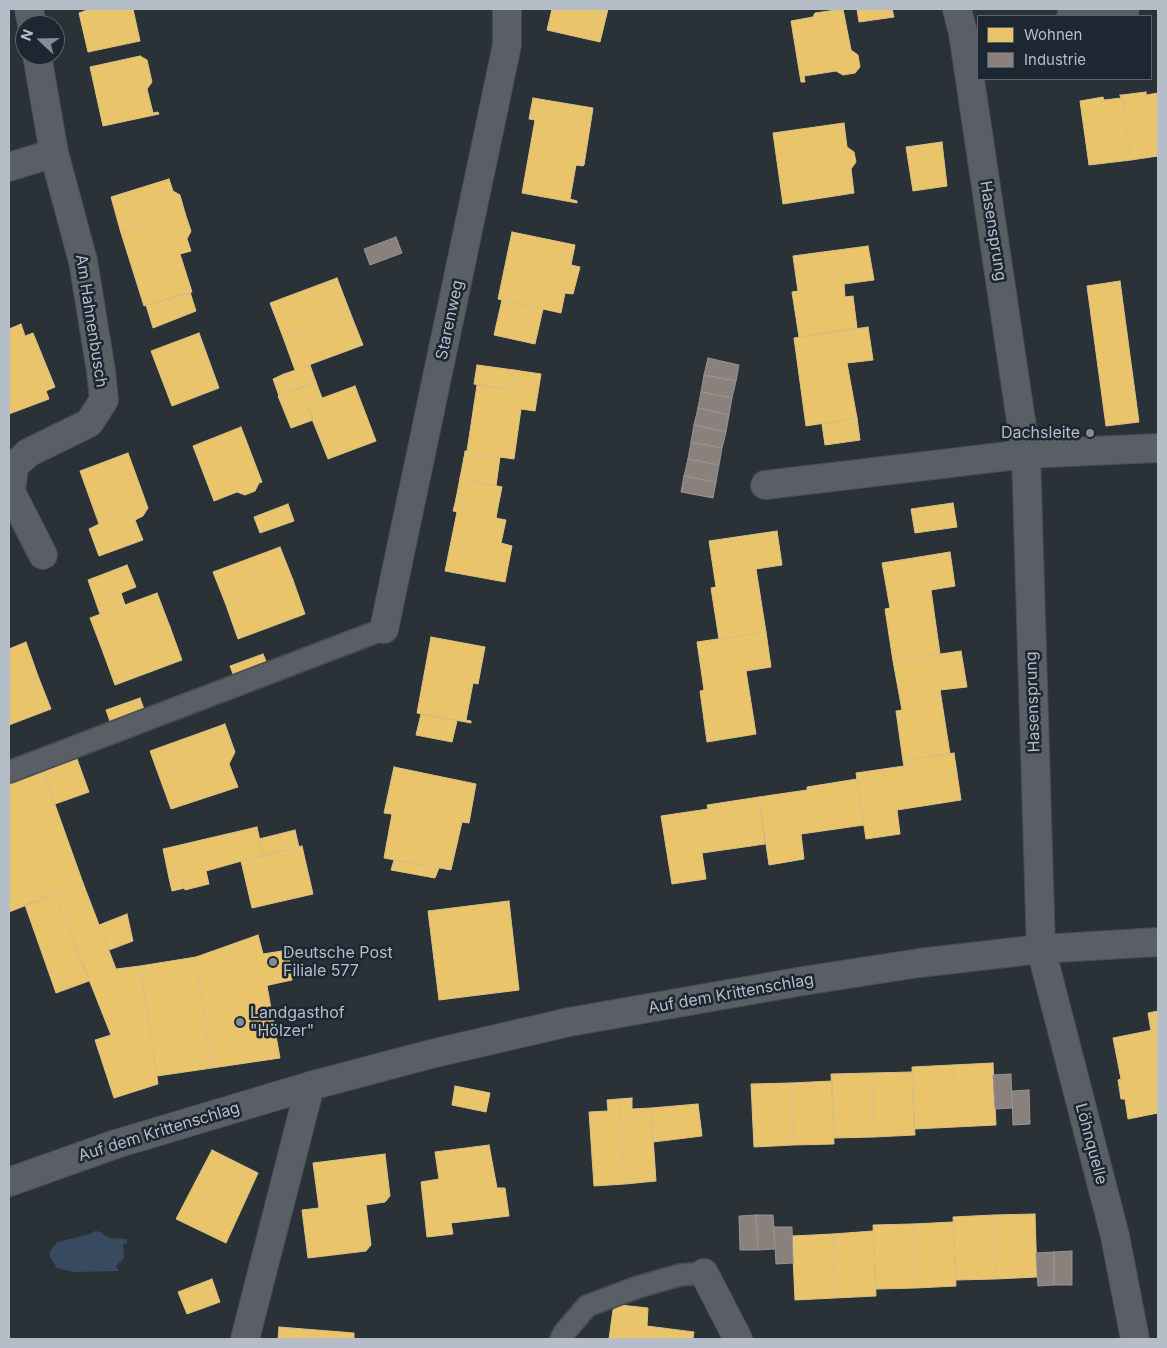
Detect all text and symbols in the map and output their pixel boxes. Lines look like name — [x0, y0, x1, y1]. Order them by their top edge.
north arrow — [15, 15, 65, 65]
legend — [977, 15, 1152, 80]
text: Wohnen — [1024, 25, 1082, 44]
text: N — [17, 27, 36, 43]
text: Industrie — [1024, 50, 1086, 69]
street label: Hasensprung — [976, 180, 1010, 282]
street label: Am Hahnenbusch — [71, 253, 111, 389]
street label: Starenweg — [432, 278, 468, 362]
place label: Dachsleite — [1001, 423, 1080, 443]
marker: Dachsleite — [1084, 427, 1096, 439]
street label: Hasensprung — [1022, 651, 1044, 753]
place label: Deutsche Post Filiale 577 — [283, 943, 393, 981]
marker: Deutsche Post Filiale 577 — [267, 956, 279, 968]
street label: Auf dem Krittenschlag — [647, 970, 815, 1018]
place label: Landgasthof "Hölzer" — [250, 1003, 345, 1041]
marker: Landgasthof "Hölzer" — [234, 1016, 246, 1028]
street label: Auf dem Krittenschlag — [76, 1098, 242, 1166]
street label: Löhnquelle — [1071, 1101, 1111, 1187]

